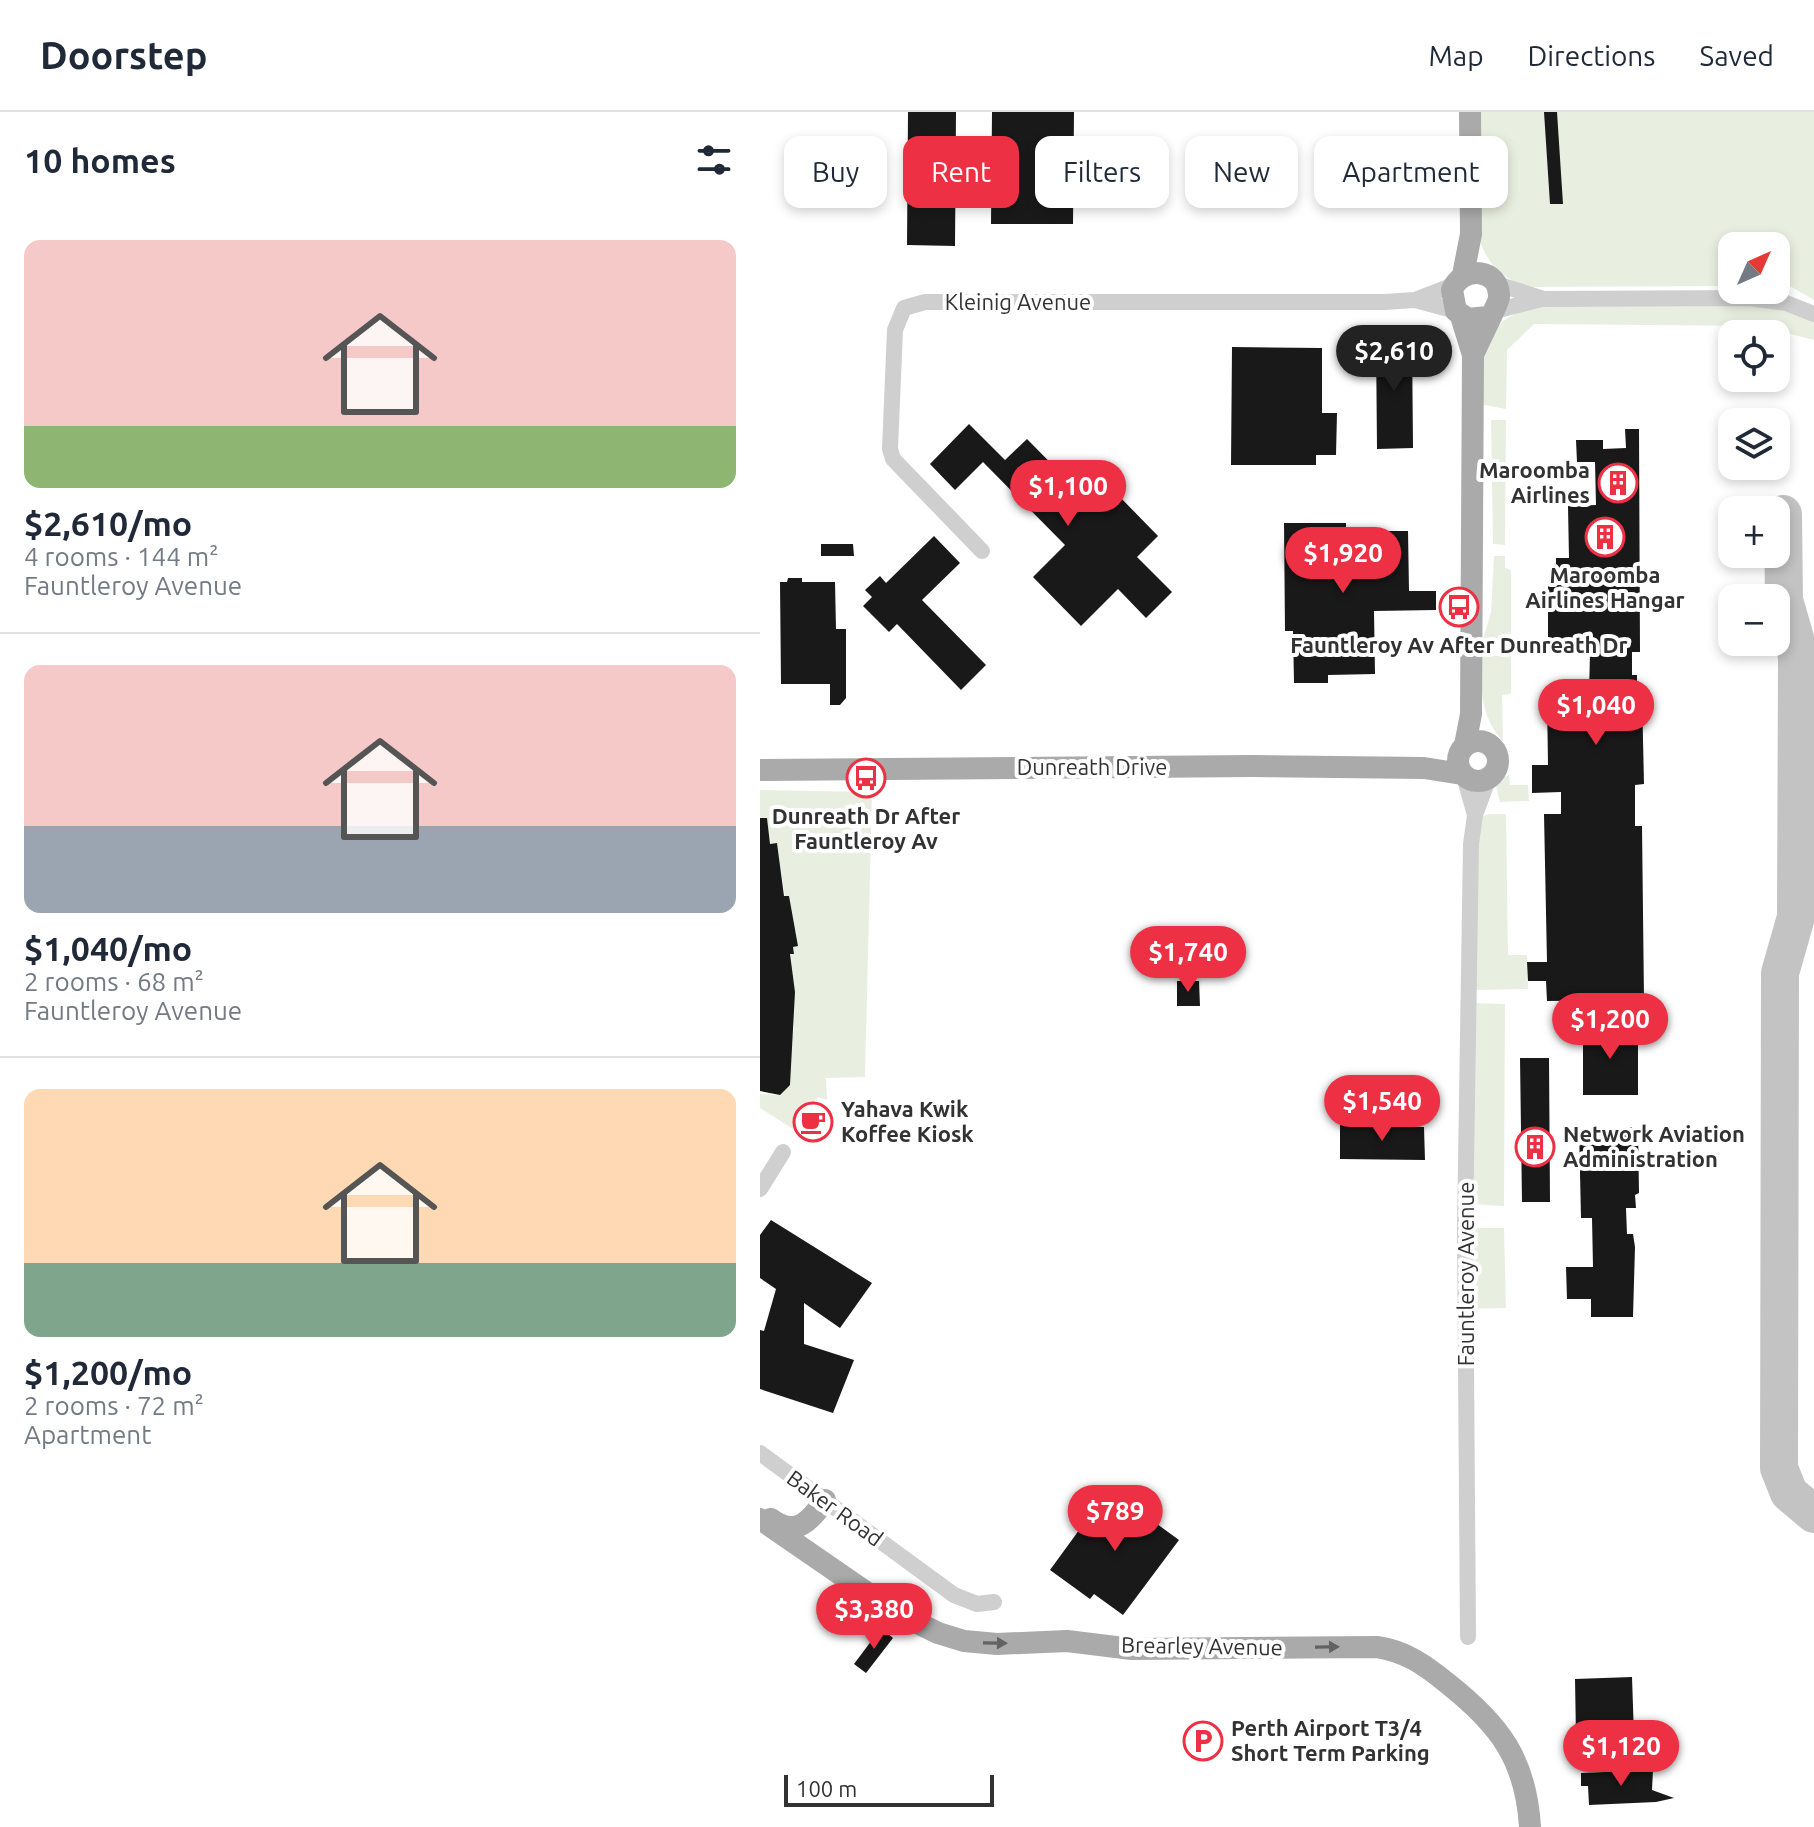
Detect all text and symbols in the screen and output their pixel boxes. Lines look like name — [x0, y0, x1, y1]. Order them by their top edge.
text: Doorstep — [40, 34, 207, 76]
text: Map — [1428, 40, 1484, 71]
text: Directions — [1528, 40, 1655, 71]
text: Saved — [1699, 40, 1774, 71]
chip: Buy — [784, 136, 887, 208]
chip: Rent — [903, 136, 1019, 208]
chip: Filters — [1035, 136, 1169, 208]
chip: New — [1185, 136, 1298, 208]
chip: Apartment — [1314, 136, 1508, 208]
icon: filters — [692, 138, 736, 182]
text: 10 homes — [24, 141, 176, 179]
north arrow — [1718, 232, 1790, 304]
map controls — [1718, 232, 1790, 656]
street label: Kleinig Avenue — [945, 289, 1091, 314]
icon: home — [308, 292, 452, 436]
button: locate — [1718, 320, 1790, 392]
pin: $2,610 — [1329, 325, 1459, 393]
text: $2,610 — [1354, 336, 1434, 365]
button: layers — [1718, 408, 1790, 480]
place label: Maroomba Airlines — [1479, 457, 1590, 507]
pin: $1,100 — [1003, 460, 1133, 528]
building icon: Maroomba Airlines — [1597, 462, 1639, 504]
text: $1,100 — [1028, 471, 1108, 500]
button: + — [1718, 496, 1790, 568]
text: $2,610/mo — [24, 504, 192, 542]
building icon: Maroomba Airlines Hangar — [1584, 516, 1626, 558]
pin: $1,920 — [1278, 527, 1408, 595]
text: $1,920 — [1303, 538, 1383, 567]
text: 4 rooms · 144 m² — [24, 542, 219, 571]
place label: Maroomba Airlines Hangar — [1525, 562, 1685, 612]
text: Fauntleroy Avenue — [24, 571, 242, 600]
button: − — [1718, 584, 1790, 656]
bus stop icon: Fauntleroy Av After Dunreath Dr — [1438, 586, 1480, 628]
place label: Fauntleroy Av After Dunreath Dr — [1290, 632, 1628, 657]
pin: $1,040 — [1531, 679, 1661, 747]
text: $1,040 — [1556, 690, 1636, 719]
icon: home — [308, 717, 452, 861]
street label: Dunreath Drive — [1017, 754, 1167, 779]
bus stop icon: Dunreath Dr After Fauntleroy Av — [845, 757, 887, 799]
place label: Dunreath Dr After Fauntleroy Av — [772, 803, 960, 853]
pin: $1,740 — [1123, 926, 1253, 994]
text: $1,040/mo — [24, 929, 192, 967]
text: $1,740 — [1148, 937, 1228, 966]
text: 2 rooms · 68 m² — [24, 967, 204, 996]
pin: $1,200 — [1545, 993, 1675, 1061]
text: Fauntleroy Avenue — [24, 996, 242, 1025]
text: $1,200 — [1570, 1004, 1650, 1033]
pin: $1,540 — [1317, 1075, 1447, 1143]
text: $1,540 — [1342, 1086, 1422, 1115]
place label: Yahava Kwik Koffee Kiosk — [841, 1096, 974, 1146]
cafe icon: Yahava Kwik Koffee Kiosk — [792, 1101, 834, 1143]
place label: Network Aviation Administration — [1563, 1121, 1745, 1171]
building icon: Network Aviation Administration — [1514, 1126, 1556, 1168]
icon: home — [308, 1141, 452, 1285]
street label: Fauntleroy Avenue — [1453, 1182, 1478, 1366]
text: $1,200/mo — [24, 1353, 192, 1391]
text: 2 rooms · 72 m² — [24, 1391, 204, 1420]
text: Apartment — [24, 1420, 151, 1449]
street label: Baker Road — [783, 1464, 888, 1551]
pin: $789 — [1068, 1485, 1162, 1553]
text: $789 — [1086, 1496, 1144, 1525]
pin: $3,380 — [809, 1583, 939, 1651]
text: $3,380 — [834, 1594, 914, 1623]
street label: Brearley Avenue — [1121, 1632, 1283, 1659]
one-way arrow — [983, 1637, 1008, 1649]
one-way arrow — [1315, 1640, 1340, 1653]
place label: Perth Airport T3/4 Short Term Parking — [1231, 1715, 1430, 1765]
parking icon: Perth Airport T3/4 Short Term Parking — [1182, 1720, 1224, 1762]
pin: $1,120 — [1556, 1720, 1686, 1788]
text: $1,120 — [1581, 1731, 1661, 1760]
scale bar — [784, 1771, 994, 1807]
text: 100 m — [796, 1776, 857, 1801]

